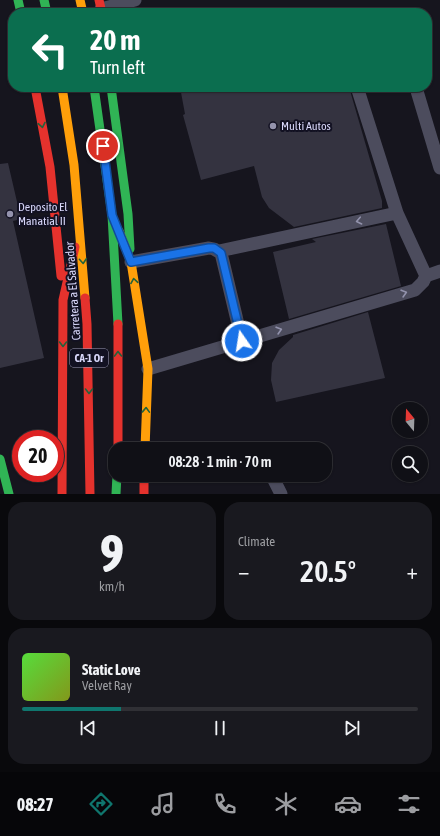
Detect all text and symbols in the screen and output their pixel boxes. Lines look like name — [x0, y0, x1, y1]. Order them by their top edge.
icon: left — [24, 24, 76, 76]
text: 20 m — [90, 24, 140, 56]
text: Turn left — [90, 57, 145, 78]
place label: Multi Autos — [281, 119, 331, 133]
marker: Multi Autos — [268, 121, 278, 131]
one-way arrow — [37, 122, 46, 128]
pin — [86, 129, 120, 163]
icon: arrive — [92, 135, 114, 157]
place label: Deposito El Manatial II — [18, 200, 68, 228]
marker: Deposito El Manatial II — [5, 209, 15, 219]
one-way arrow — [356, 217, 362, 225]
street label: Carretera a El Salvador — [63, 241, 83, 341]
one-way arrow — [78, 258, 87, 264]
one-way arrow — [130, 278, 139, 284]
one-way arrow — [400, 289, 407, 298]
position arrow — [221, 320, 263, 362]
one-way arrow — [276, 326, 283, 335]
one-way arrow — [59, 341, 67, 347]
road number: CA-1 Or — [70, 349, 108, 367]
one-way arrow — [114, 351, 122, 357]
one-way arrow — [85, 388, 93, 394]
north arrow — [392, 402, 428, 438]
map controls — [392, 402, 428, 482]
one-way arrow — [142, 407, 150, 413]
speed limit sign: 20 — [12, 430, 64, 482]
button: search — [392, 446, 428, 482]
text: 08:28 · 1 min · 70 m — [168, 453, 272, 470]
text: 9 — [100, 523, 124, 583]
text: Climate — [238, 534, 275, 549]
text: 20.5° — [300, 554, 356, 588]
text: − — [238, 558, 249, 584]
text: + — [407, 558, 418, 584]
text: km/h — [99, 579, 125, 594]
text: Static Love — [82, 661, 141, 678]
text: Velvet Ray — [82, 678, 132, 693]
icon: previous — [77, 717, 99, 739]
icon: pause — [209, 717, 231, 739]
icon: next — [341, 717, 363, 739]
icon: directions — [87, 790, 115, 818]
icon: music — [149, 790, 177, 818]
icon: phone — [211, 790, 239, 818]
icon: climate — [272, 790, 300, 818]
icon: car — [334, 790, 362, 818]
icon: filters — [395, 790, 423, 818]
text: 08:27 — [17, 794, 54, 815]

